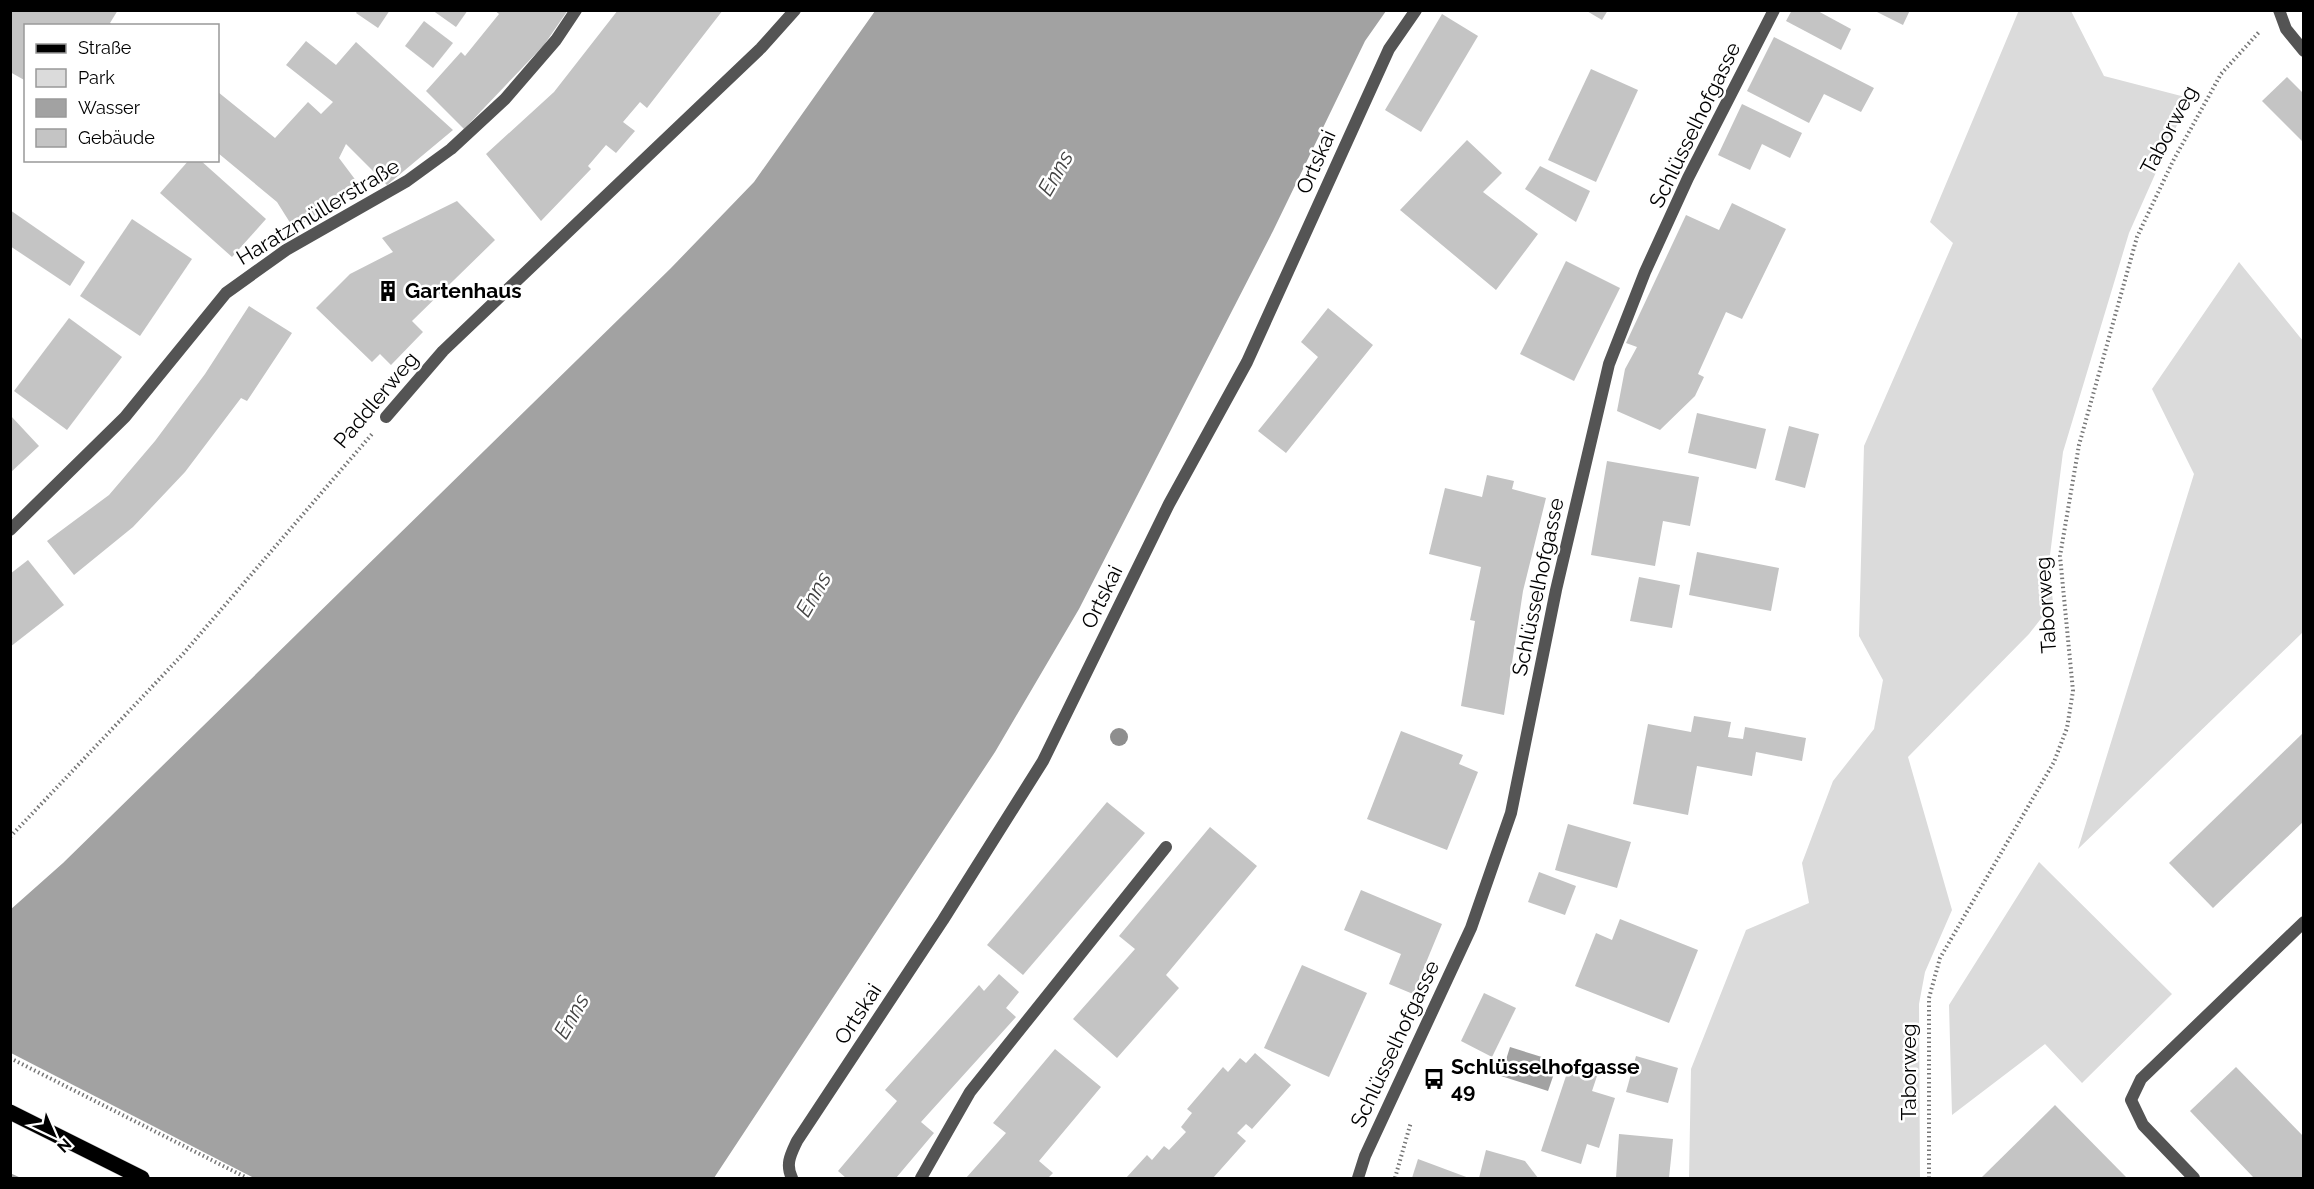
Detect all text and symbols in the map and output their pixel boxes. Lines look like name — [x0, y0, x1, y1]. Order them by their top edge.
legend — [24, 24, 219, 162]
text: Straße — [78, 37, 132, 58]
street label: Schlüsselhofgasse — [1644, 38, 1746, 212]
text: Park — [78, 67, 115, 88]
street label: Taborweg — [2135, 81, 2202, 178]
text: Wasser — [78, 97, 141, 118]
street label: Ortskai — [1290, 126, 1341, 198]
text: Gebäude — [78, 127, 155, 148]
water label: Enns — [1032, 146, 1078, 200]
street label: Haratzmüllerstraße — [232, 153, 404, 270]
place label: Gartenhaus — [405, 278, 522, 303]
building icon: Gartenhaus — [376, 279, 400, 303]
street label: Paddlerweg — [328, 346, 423, 453]
street label: Schlüsselhofgasse — [1506, 496, 1569, 678]
street label: Taborweg — [2030, 556, 2061, 654]
street label: Ortskai — [1076, 561, 1128, 633]
water label: Enns — [790, 567, 836, 621]
street label: Schlüsselhofgasse — [1345, 956, 1444, 1131]
street label: Ortskai — [829, 979, 886, 1049]
water label: Enns — [548, 989, 594, 1043]
street label: Taborweg — [1896, 1024, 1921, 1120]
place label: Schlüsselhofgasse 49 — [1451, 1054, 1640, 1103]
bus stop icon: Schlüsselhofgasse 49 — [1422, 1067, 1446, 1091]
north arrow — [24, 1105, 84, 1165]
text: N — [53, 1134, 75, 1157]

